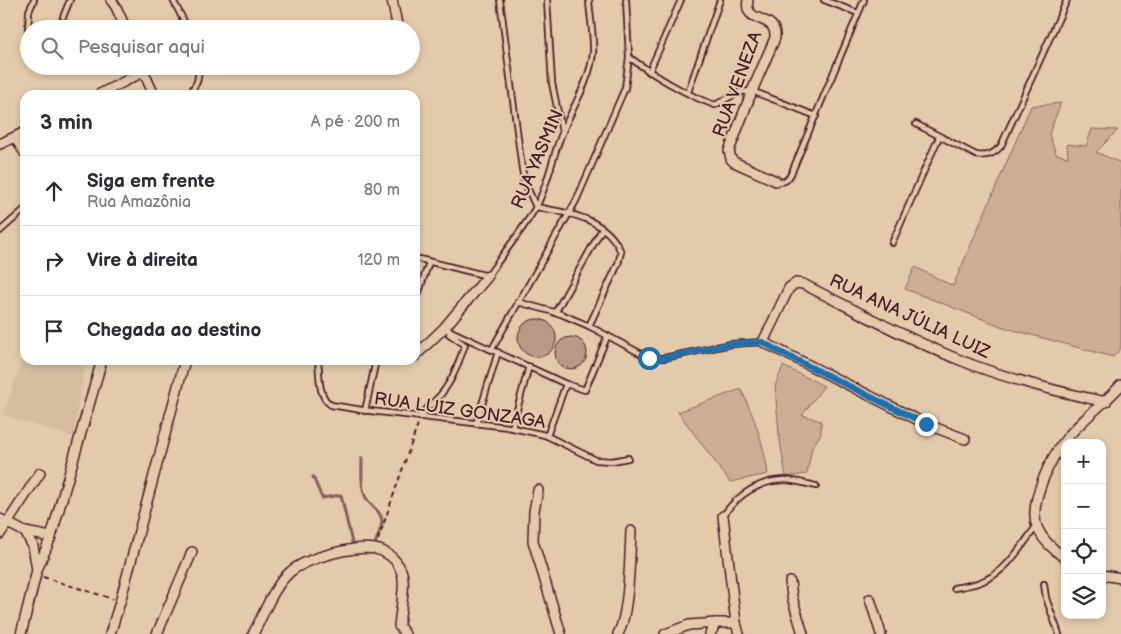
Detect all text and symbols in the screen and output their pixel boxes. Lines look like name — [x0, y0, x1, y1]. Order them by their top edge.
search box — [20, 20, 420, 75]
street label: RUA VENEZA — [709, 28, 766, 140]
icon: search — [38, 34, 66, 62]
text: Pesquisar aqui — [78, 36, 205, 59]
street label: RUA YASMIN — [507, 106, 568, 212]
text: 3 min — [40, 110, 93, 135]
text: A pé · 200 m — [311, 113, 400, 132]
text: Siga em frente — [87, 170, 215, 193]
icon: ahead — [40, 177, 68, 205]
text: 80 m — [364, 181, 400, 200]
text: Rua Amazônia — [87, 193, 191, 212]
icon: right — [40, 247, 68, 275]
text: Vire à direita — [87, 249, 198, 272]
text: 120 m — [357, 251, 400, 270]
street label: RUA ANA JÚLIA LUIZ — [826, 268, 994, 363]
icon: arrive — [40, 317, 68, 345]
text: Chegada ao destino — [87, 319, 261, 342]
route start — [638, 347, 661, 370]
street label: RUA LUIZ GONZAGA — [373, 388, 547, 433]
route end — [915, 413, 938, 436]
map controls — [1061, 439, 1106, 619]
button: + — [1061, 439, 1106, 484]
button: − — [1061, 484, 1106, 529]
button: locate — [1061, 529, 1106, 574]
button: layers — [1061, 574, 1106, 619]

